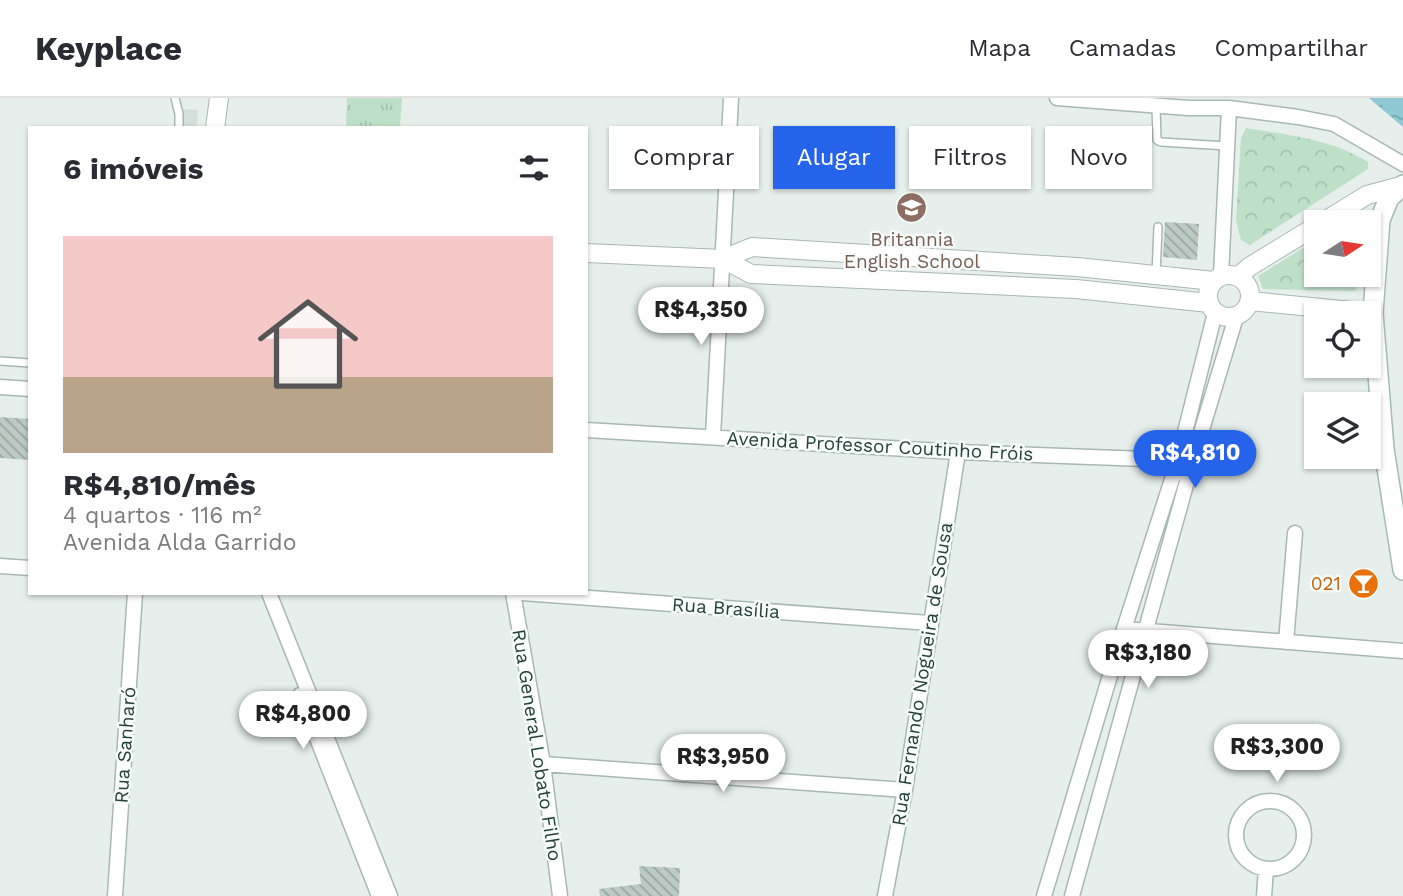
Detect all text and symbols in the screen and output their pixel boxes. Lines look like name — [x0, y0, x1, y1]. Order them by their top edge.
text: Keyplace — [35, 29, 182, 68]
text: Mapa — [968, 34, 1031, 62]
text: Camadas — [1069, 34, 1177, 62]
text: Compartilhar — [1215, 34, 1368, 62]
chip: Comprar — [609, 126, 759, 189]
chip: Alugar — [773, 126, 895, 189]
chip: Filtros — [909, 126, 1031, 189]
chip: Novo — [1045, 126, 1152, 189]
icon: filters — [515, 149, 553, 187]
text: 6 imóveis — [63, 151, 203, 186]
school or university icon: Britannia English School — [895, 191, 929, 225]
north arrow — [1304, 210, 1381, 287]
map controls — [1304, 210, 1381, 469]
place label: Britannia English School — [844, 228, 980, 273]
icon: home — [245, 281, 371, 407]
pin: R$4,350 — [636, 288, 766, 347]
text: R$4,350 — [654, 296, 748, 323]
button: locate — [1304, 301, 1381, 378]
button: layers — [1304, 392, 1381, 469]
street label: Avenida Professor Coutinho Fróis — [726, 426, 1034, 466]
pin: R$4,810 — [1130, 430, 1260, 490]
text: R$4,810 — [1149, 439, 1241, 466]
text: R$4,810/mês — [63, 467, 256, 502]
text: 4 quartos · 116 m² — [63, 502, 261, 529]
street label: Rua Fernando Nogueira de Sousa — [887, 520, 957, 827]
text: Avenida Alda Garrido — [63, 529, 297, 556]
bar icon: 021 — [1347, 566, 1381, 600]
place label: 021 — [1311, 572, 1341, 595]
street label: Rua Brasília — [671, 593, 781, 623]
street label: Rua General Lobato Filho — [507, 627, 567, 863]
pin: R$3,180 — [1083, 630, 1213, 690]
text: R$3,180 — [1104, 639, 1192, 666]
street label: Rua Sanharó — [109, 686, 141, 804]
pin: R$4,800 — [238, 692, 368, 751]
text: R$4,800 — [255, 700, 351, 727]
pin: R$3,300 — [1212, 724, 1342, 784]
text: R$3,300 — [1230, 733, 1324, 760]
pin: R$3,950 — [658, 734, 788, 794]
text: R$3,950 — [676, 743, 770, 770]

